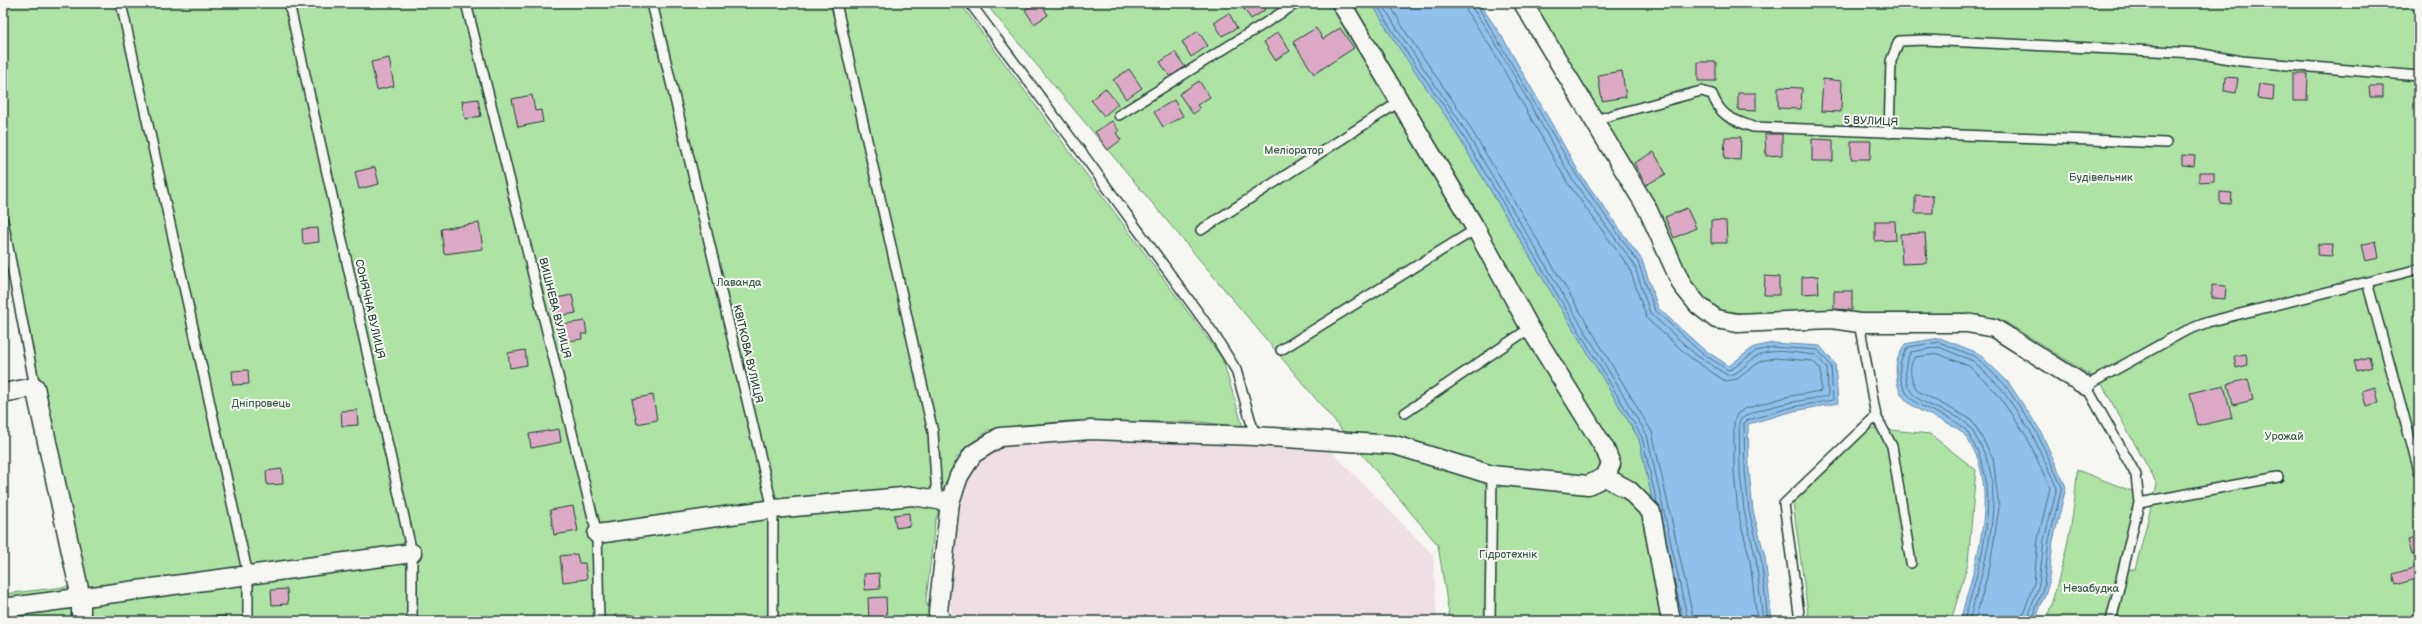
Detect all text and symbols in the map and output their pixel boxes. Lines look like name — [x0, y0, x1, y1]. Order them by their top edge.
street label: 5 ВУЛИЦЯ — [1843, 114, 1899, 128]
park label: Меліоратор — [1264, 144, 1325, 157]
park label: Будівельник — [2069, 171, 2133, 184]
street label: ВИШНЕВА ВУЛИЦЯ — [536, 256, 574, 360]
street label: СОНЯЧНА ВУЛИЦЯ — [352, 258, 388, 360]
park label: Лаванда — [715, 276, 762, 289]
street label: КВІТКОВА ВУЛИЦЯ — [730, 304, 766, 404]
park label: Дніпровець — [232, 397, 291, 410]
park label: Урожай — [2264, 430, 2304, 443]
park label: Гідротехнік — [1479, 548, 1537, 561]
park label: Незабудка — [2063, 582, 2120, 595]

